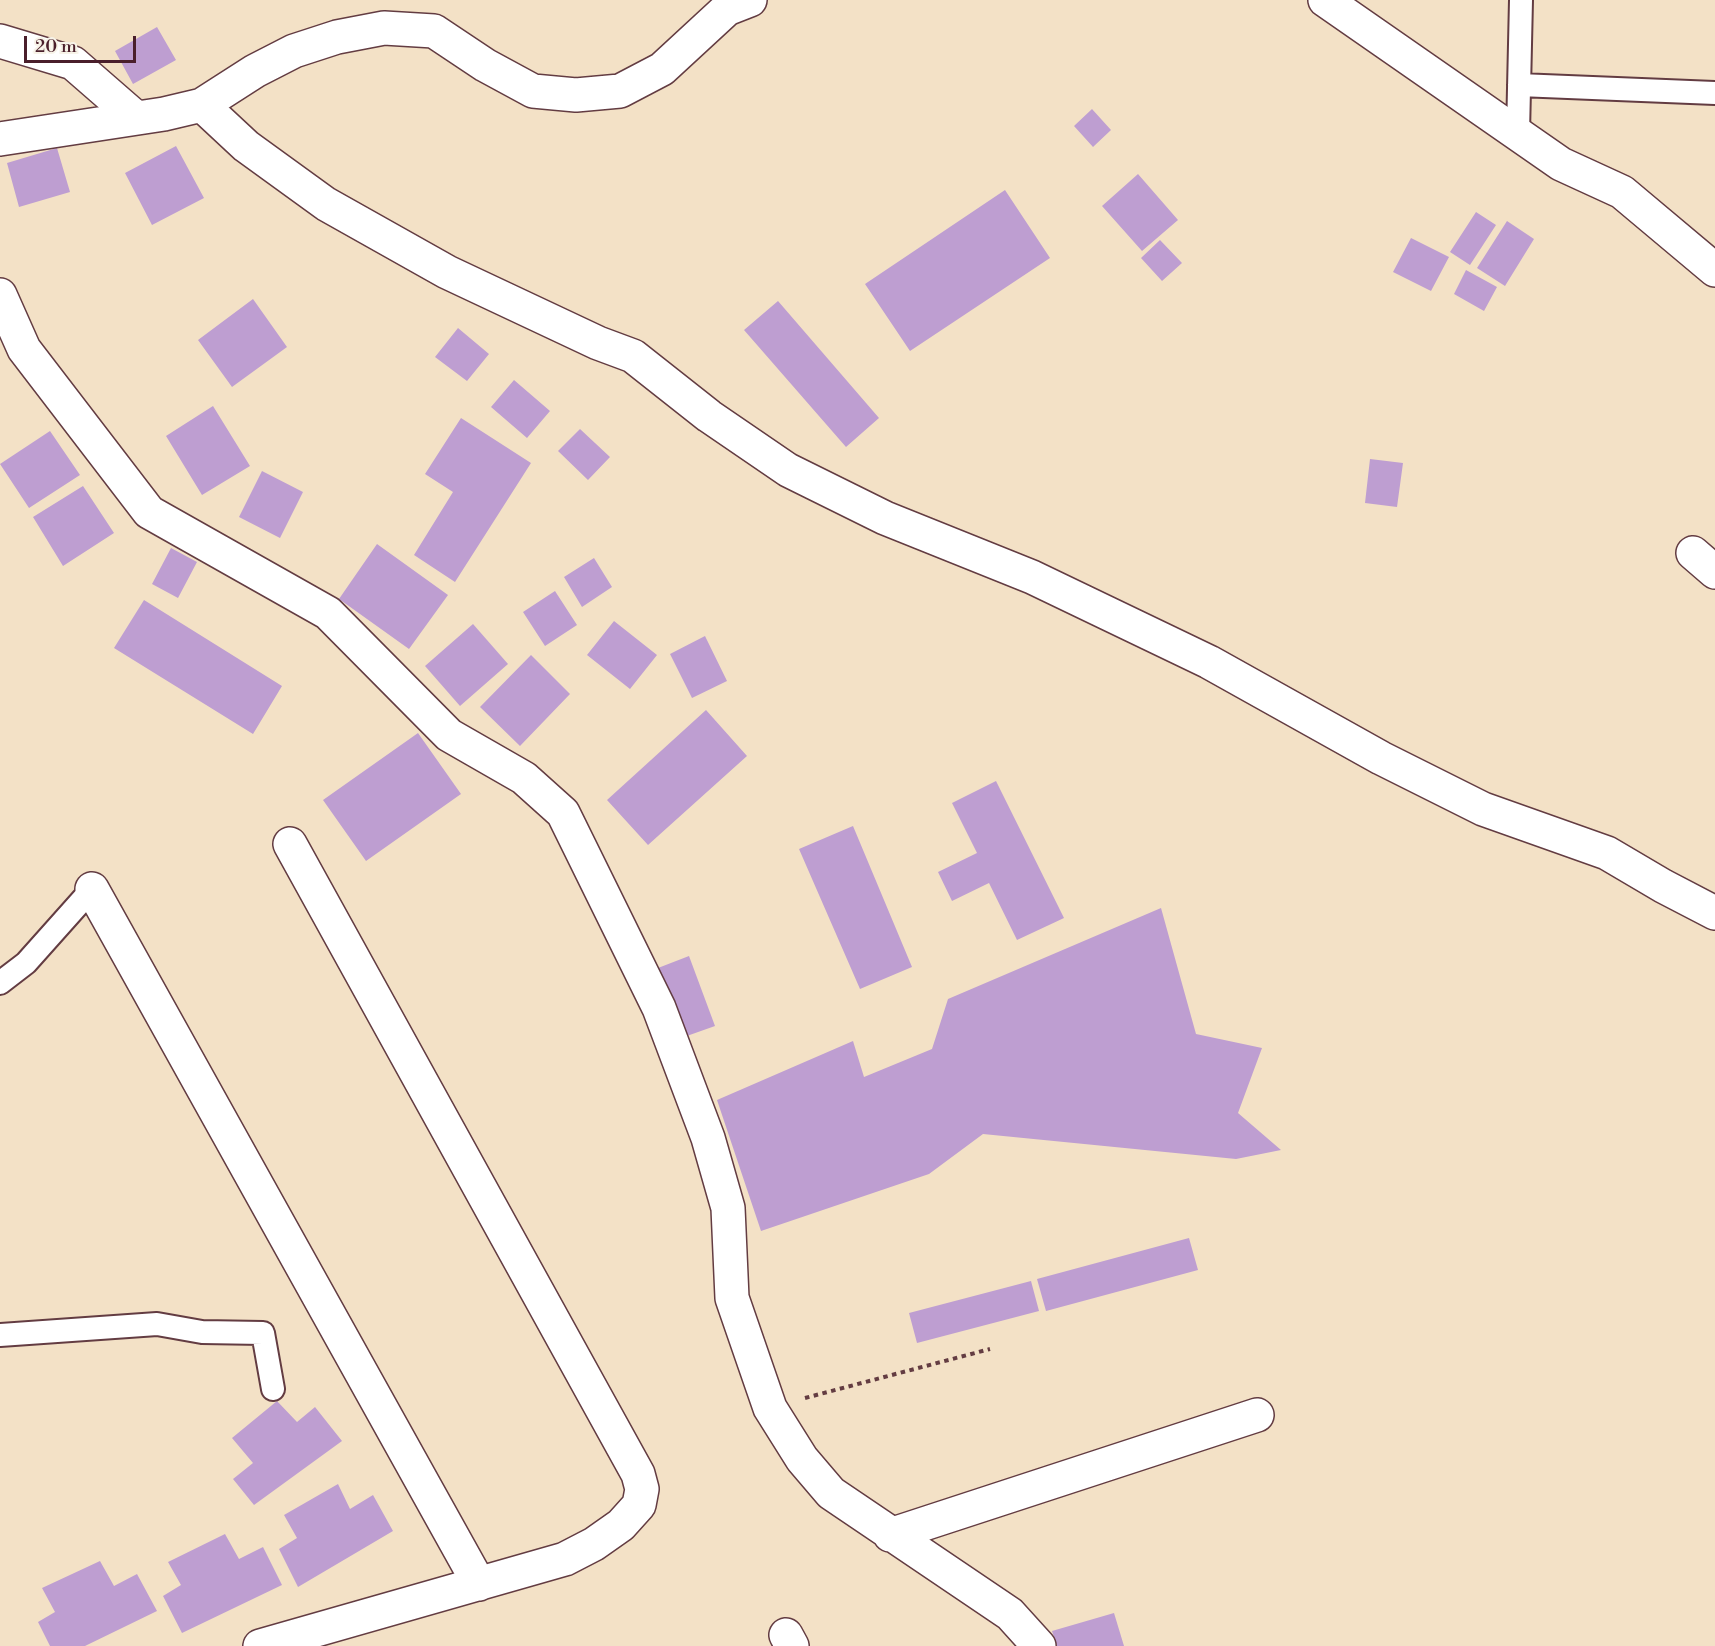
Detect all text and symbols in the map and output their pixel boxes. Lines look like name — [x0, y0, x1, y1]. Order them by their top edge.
scale bar — [27, 24, 140, 62]
text: 20 m — [35, 35, 77, 58]

